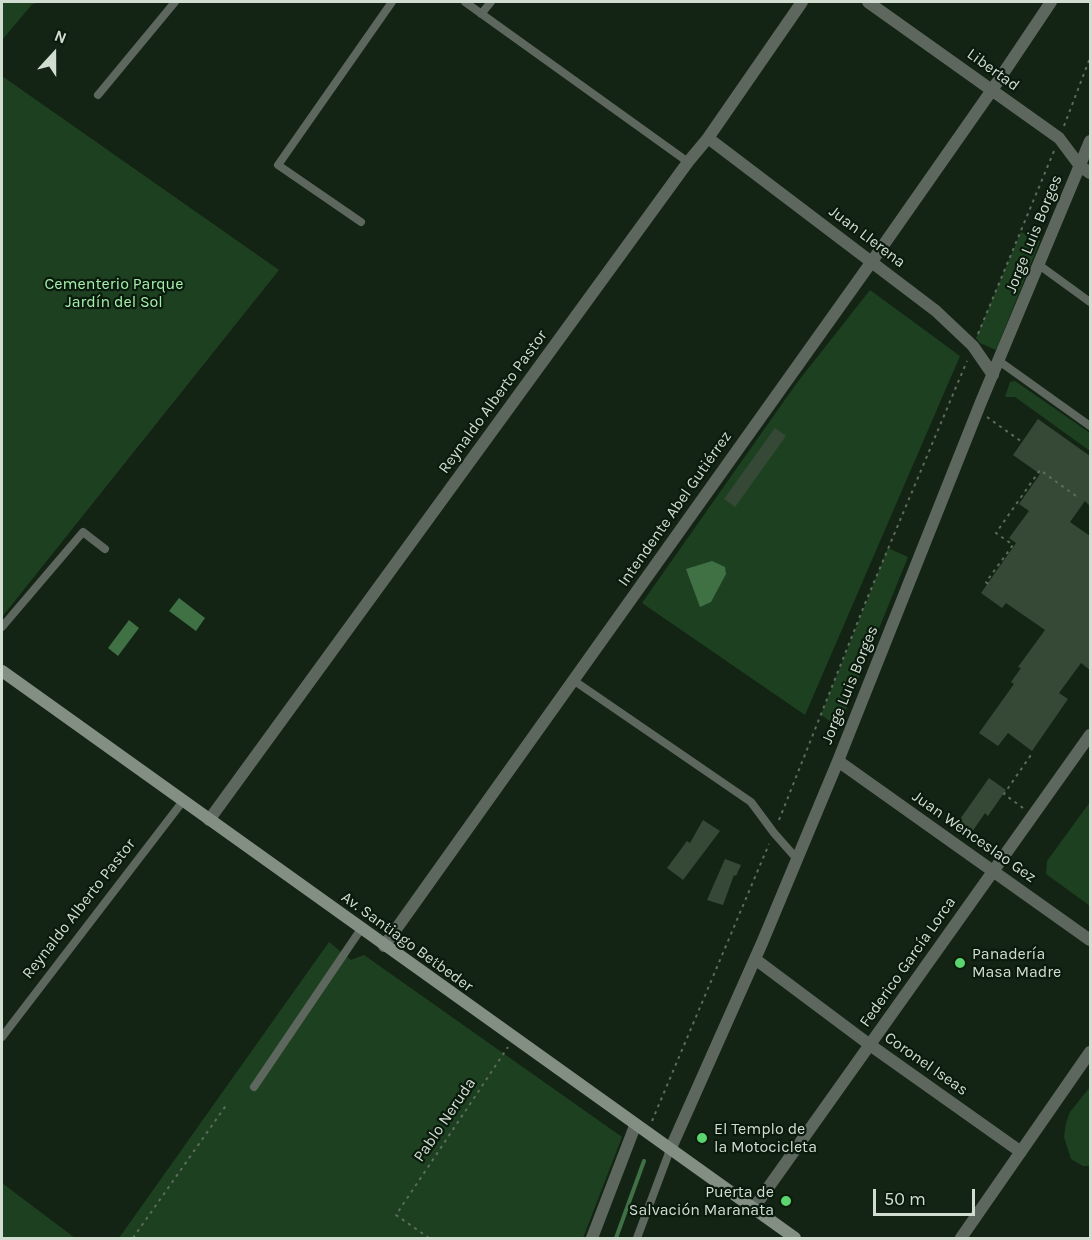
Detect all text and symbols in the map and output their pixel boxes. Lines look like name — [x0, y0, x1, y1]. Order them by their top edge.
north arrow — [24, 24, 84, 84]
text: N — [52, 26, 69, 48]
street label: Libertad — [963, 45, 1023, 95]
street label: Jorge Luis Borges — [1002, 172, 1066, 296]
street label: Juan Llerena — [825, 202, 909, 272]
park label: Cementerio Parque Jardín del Sol — [45, 274, 183, 312]
street label: Reynaldo Alberto Pastor — [434, 326, 552, 478]
street label: Intendente Abel Gutiérrez — [614, 428, 736, 590]
street label: Jorge Luis Borges — [818, 623, 882, 747]
street label: Juan Wenceslao Gez — [908, 787, 1040, 887]
street label: Reynaldo Alberto Pastor — [18, 835, 140, 983]
street label: Av. Santiago Betbeder — [337, 888, 477, 996]
street label: Federico García Lorca — [856, 893, 960, 1031]
place label: Panadería Masa Madre — [972, 944, 1061, 982]
marker: Panadería Masa Madre — [953, 956, 967, 970]
street label: Coronel Iseas — [881, 1028, 971, 1100]
street label: Pablo Neruda — [410, 1074, 480, 1166]
place label: El Templo de la Motocicleta — [714, 1119, 817, 1157]
marker: El Templo de la Motocicleta — [695, 1131, 709, 1145]
scale bar — [876, 1177, 978, 1215]
place label: Puerta de Salvación Maranata — [629, 1182, 774, 1220]
text: 50 m — [884, 1188, 926, 1210]
marker: Puerta de Salvación Maranata — [779, 1194, 793, 1208]

